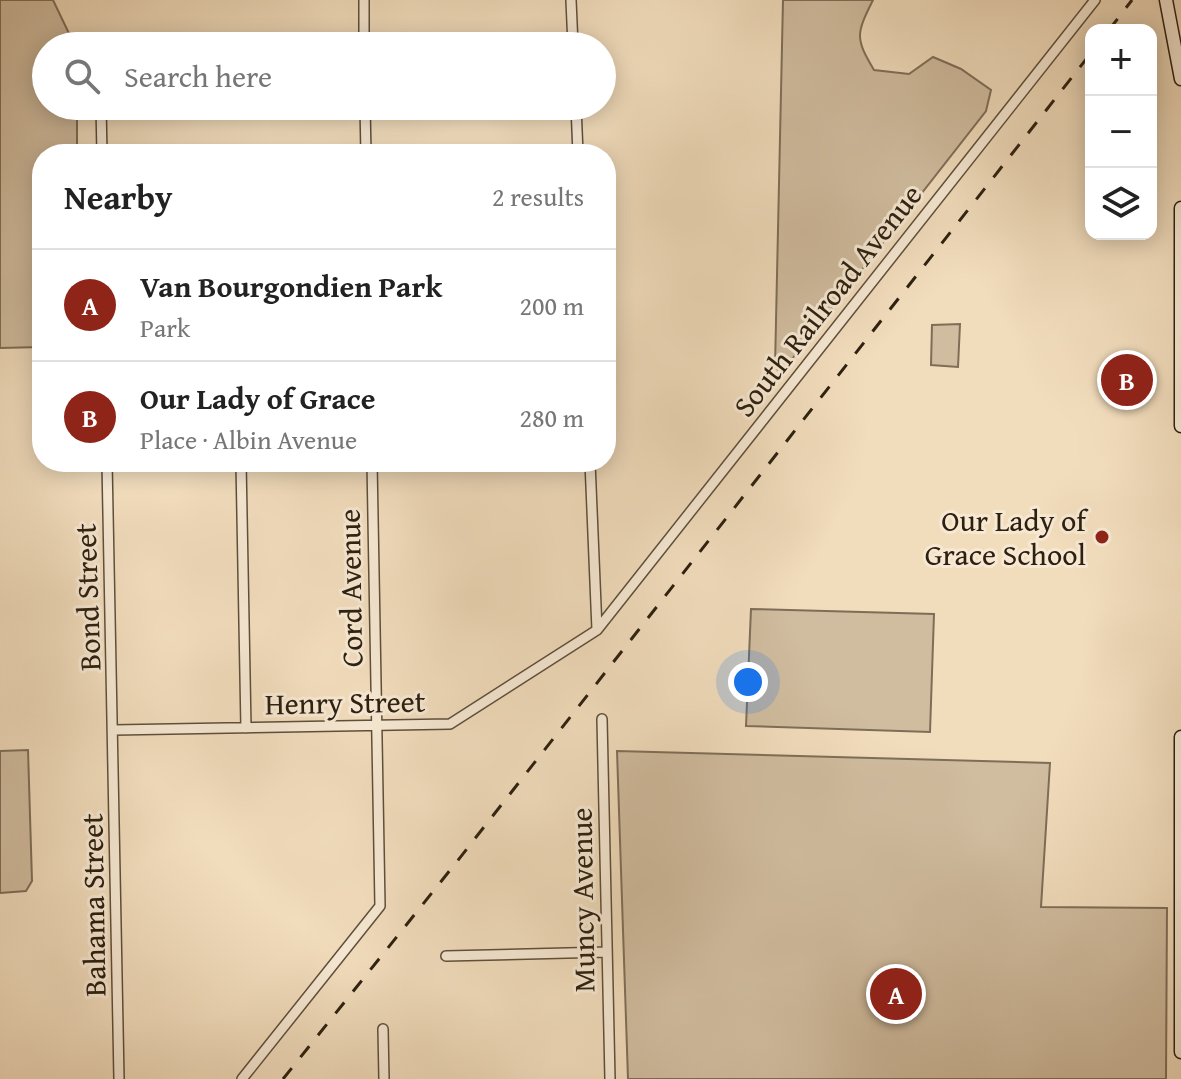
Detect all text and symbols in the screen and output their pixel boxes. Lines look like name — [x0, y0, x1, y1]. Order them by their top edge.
map controls — [1085, 24, 1157, 240]
button: + — [1085, 24, 1157, 96]
search box — [32, 32, 616, 120]
icon: search — [60, 54, 104, 98]
text: Search here — [124, 54, 272, 98]
button: − — [1085, 96, 1157, 168]
button: layers — [1085, 168, 1157, 240]
text: Nearby — [64, 172, 173, 221]
street label: South Railroad Avenue — [722, 174, 932, 426]
text: 2 results — [492, 177, 584, 216]
text: Van Bourgondien Park — [140, 264, 442, 308]
text: A — [82, 286, 98, 325]
text: 200 m — [519, 286, 584, 325]
text: Park — [140, 308, 190, 347]
pin: B — [1101, 350, 1153, 410]
text: Our Lady of Grace — [140, 376, 375, 420]
text: B — [82, 398, 98, 437]
text: 280 m — [519, 398, 584, 437]
text: Place · Albin Avenue — [140, 420, 357, 459]
place label: Our Lady of Grace School — [925, 498, 1089, 576]
street label: Cord Avenue — [327, 508, 373, 668]
street label: Bond Street — [62, 522, 112, 672]
marker: Our Lady of Grace School — [1093, 528, 1111, 546]
your location — [728, 662, 768, 702]
street label: Henry Street — [264, 679, 426, 725]
street label: Muncy Avenue — [558, 807, 606, 993]
street label: Bahama Street — [69, 813, 117, 997]
pin: A — [870, 964, 922, 1024]

